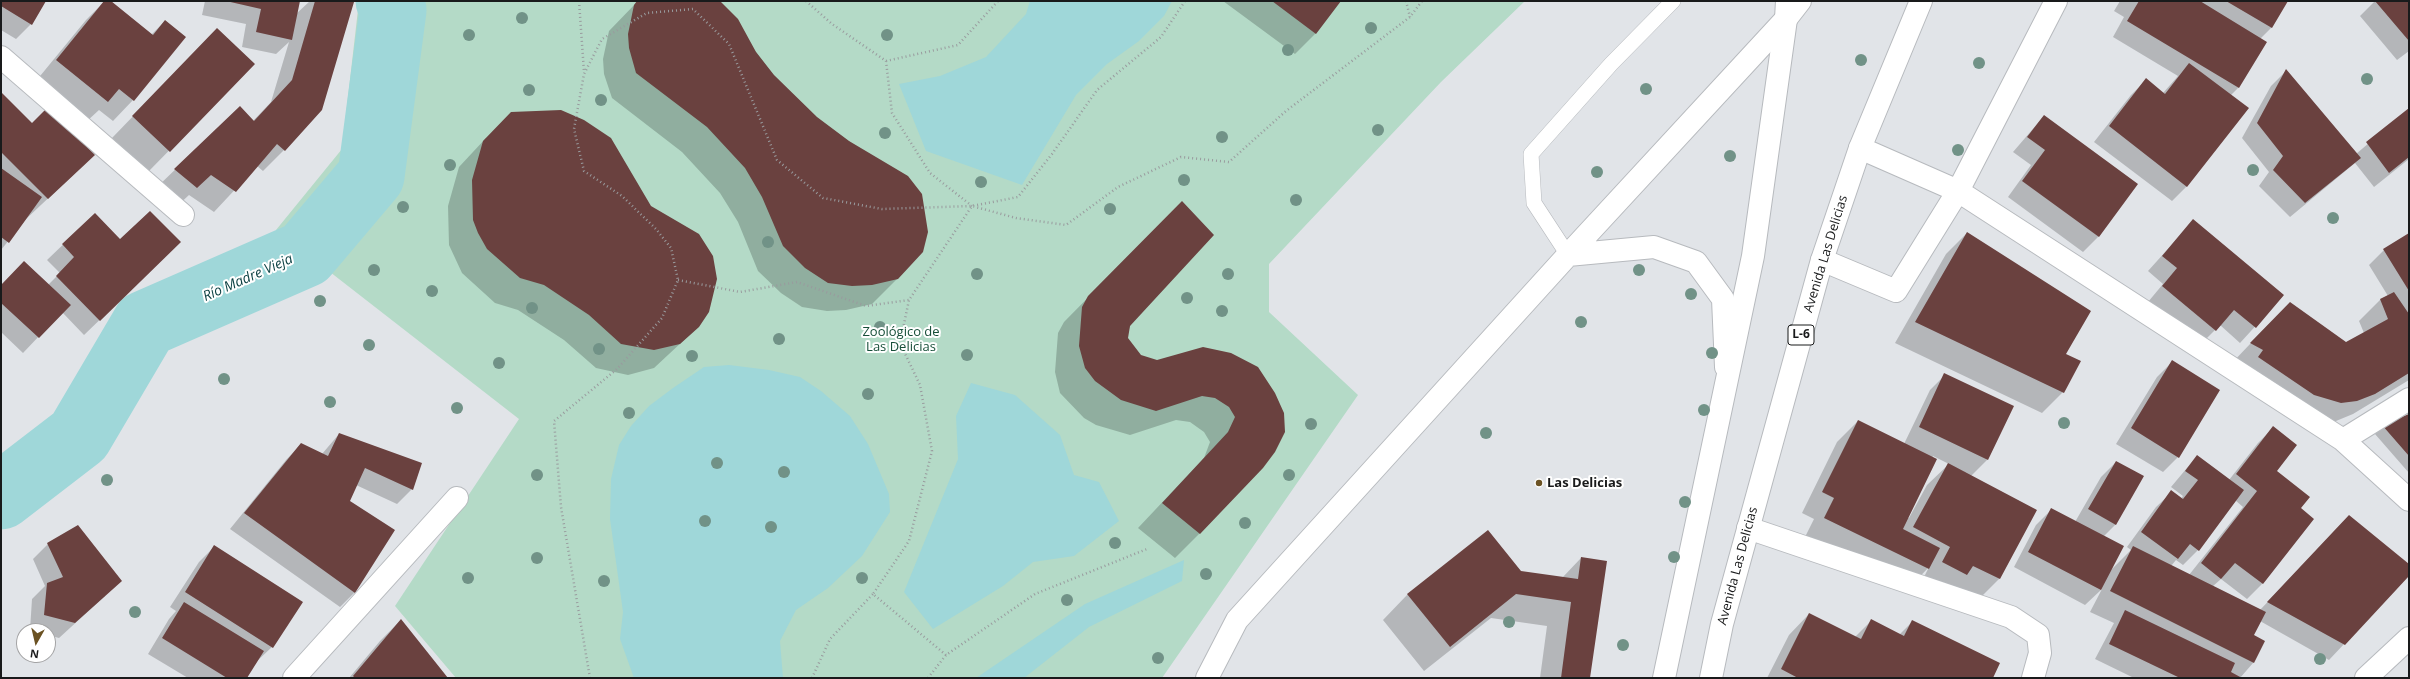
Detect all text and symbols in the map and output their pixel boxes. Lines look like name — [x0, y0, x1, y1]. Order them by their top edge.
street label: Avenida Las Delicias — [1801, 194, 1851, 314]
water label: Río Madre Vieja — [200, 251, 296, 305]
park label: Zoológico de Las Delicias — [862, 324, 940, 355]
road number: L-6 — [1788, 325, 1814, 345]
place label: Las Delicias — [1547, 475, 1622, 491]
marker: Las Delicias — [1534, 478, 1544, 488]
street label: Avenida Las Delicias — [1715, 505, 1761, 627]
north arrow — [16, 623, 56, 663]
text: N — [29, 646, 40, 662]

